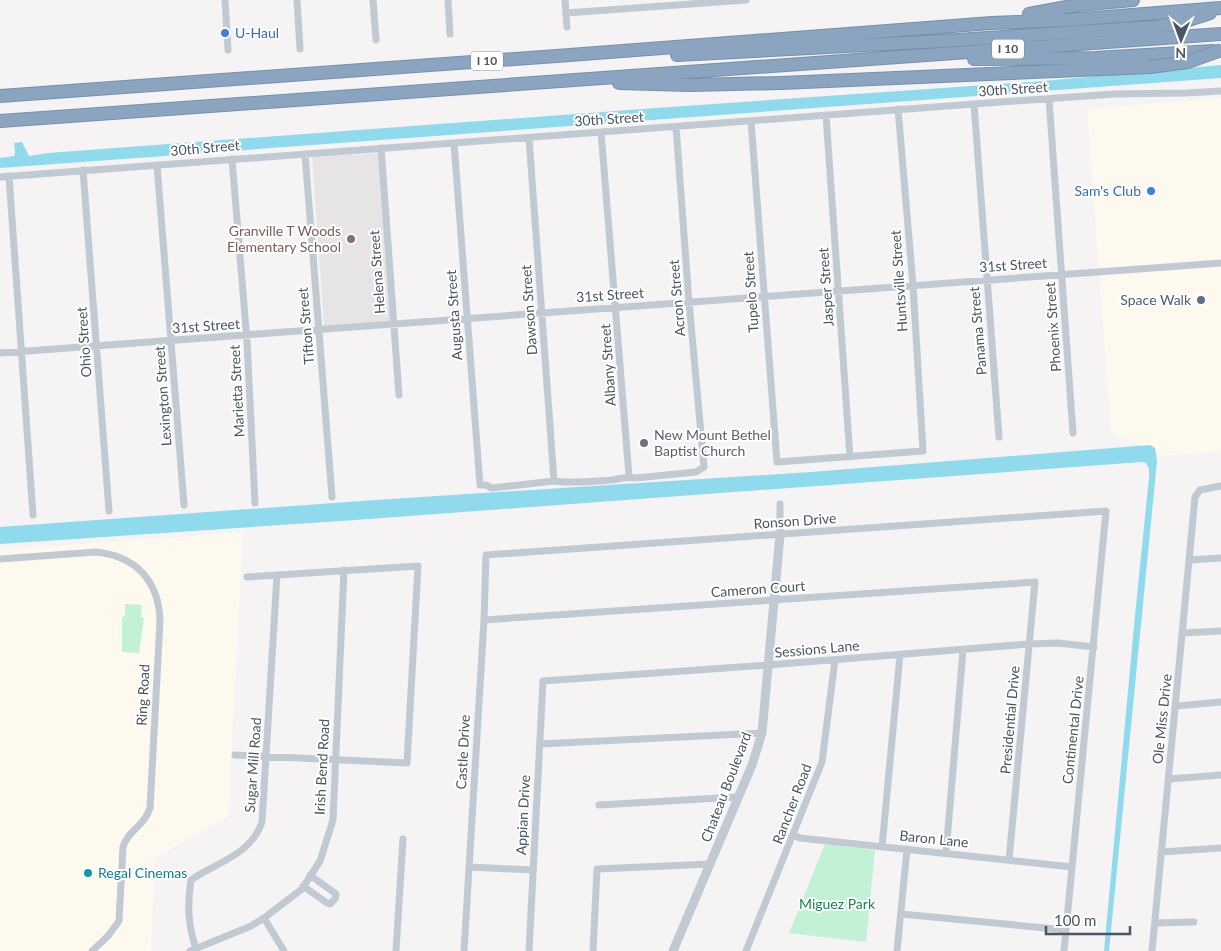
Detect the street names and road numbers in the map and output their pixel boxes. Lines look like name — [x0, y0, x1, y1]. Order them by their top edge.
road number: I 10 — [992, 40, 1024, 59]
road number: I 10 — [471, 51, 503, 70]
street label: 30th Street — [978, 78, 1048, 99]
street label: 30th Street — [574, 108, 644, 129]
street label: 30th Street — [170, 136, 240, 159]
street label: Helena Street — [365, 230, 388, 314]
street label: Huntsville Street — [886, 230, 911, 333]
street label: Jasper Street — [814, 247, 837, 327]
street label: Tupelo Street — [739, 251, 762, 333]
street label: 31st Street — [979, 254, 1047, 275]
street label: Acron Street — [665, 259, 688, 337]
street label: Dawson Street — [517, 264, 540, 356]
street label: Augusta Street — [442, 269, 465, 361]
street label: Phoenix Street — [1041, 281, 1064, 373]
street label: 31st Street — [576, 284, 644, 305]
street label: Panama Street — [965, 286, 990, 376]
street label: Tifton Street — [294, 287, 317, 365]
street label: Ohio Street — [73, 306, 94, 378]
street label: 31st Street — [172, 315, 240, 336]
street label: Albany Street — [596, 323, 619, 407]
street label: Marietta Street — [226, 344, 247, 438]
street label: Lexington Street — [151, 345, 174, 447]
street label: Ronson Drive — [753, 509, 837, 532]
street label: Cameron Court — [710, 577, 806, 600]
street label: Sessions Lane — [774, 636, 860, 661]
street label: Ring Road — [132, 664, 153, 726]
street label: Presidential Drive — [996, 665, 1023, 775]
street label: Ole Miss Drive — [1148, 673, 1175, 765]
street label: Continental Drive — [1058, 675, 1087, 785]
street label: Castle Drive — [452, 714, 473, 790]
street label: Sugar Mill Road — [241, 717, 264, 813]
street label: Irish Bend Road — [310, 718, 333, 816]
street label: Chateau Boulevard — [697, 729, 754, 844]
street label: Rancher Road — [768, 761, 815, 846]
street label: Appian Drive — [512, 774, 533, 855]
street label: Baron Lane — [899, 826, 969, 851]

